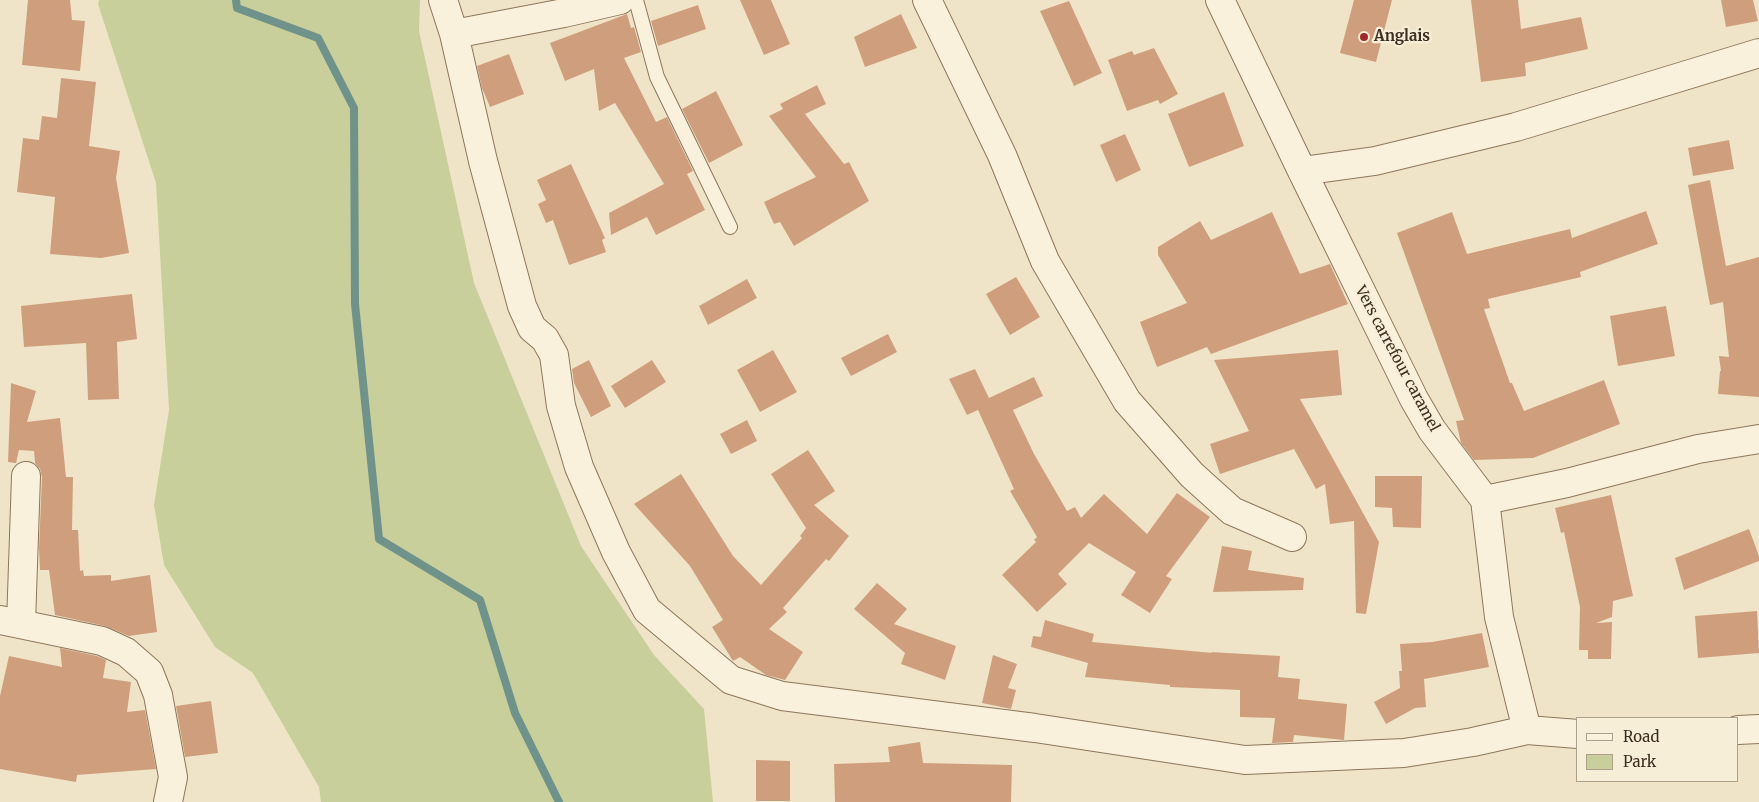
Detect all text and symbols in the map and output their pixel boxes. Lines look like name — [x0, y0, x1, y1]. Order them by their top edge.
place label: Anglais — [1374, 28, 1430, 46]
marker: Anglais — [1358, 31, 1370, 43]
street label: Vers carrefour caramel — [1351, 283, 1443, 435]
legend — [1576, 717, 1739, 782]
text: Road — [1623, 727, 1659, 746]
text: Park — [1623, 752, 1656, 771]

